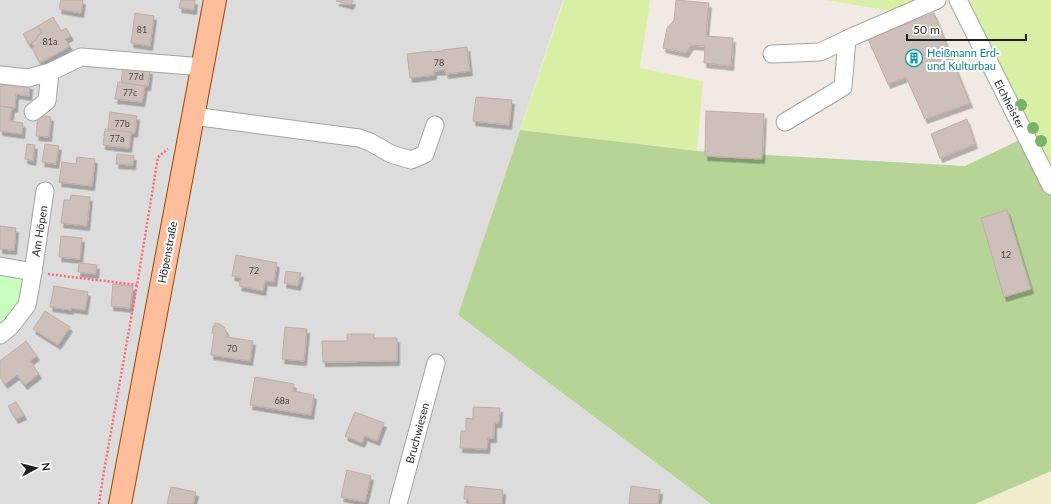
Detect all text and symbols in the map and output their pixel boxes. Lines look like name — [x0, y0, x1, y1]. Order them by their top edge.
scale bar — [907, 16, 1026, 42]
text: 50 m — [913, 22, 940, 37]
house number: 81 — [137, 24, 147, 35]
house number: 81a — [43, 36, 57, 47]
place label: Heißmann Erd- und Kulturbau — [927, 46, 1000, 72]
building icon: Heißmann Erd- und Kulturbau — [904, 48, 924, 68]
house number: 78 — [434, 57, 444, 68]
house number: 77d — [128, 71, 144, 82]
street label: Eichheister — [992, 77, 1028, 131]
house number: 77c — [123, 87, 138, 98]
house number: 77b — [114, 118, 130, 129]
house number: 77a — [110, 133, 124, 144]
street label: Am Höpen — [29, 204, 49, 258]
street label: Höpenstraße — [155, 220, 179, 284]
house number: 12 — [1001, 249, 1011, 260]
house number: 72 — [249, 265, 259, 276]
house number: 70 — [227, 343, 237, 354]
house number: 68a — [275, 395, 289, 406]
street label: Bruchwiesen — [403, 401, 431, 465]
north arrow — [16, 448, 56, 488]
text: N — [39, 462, 53, 472]

